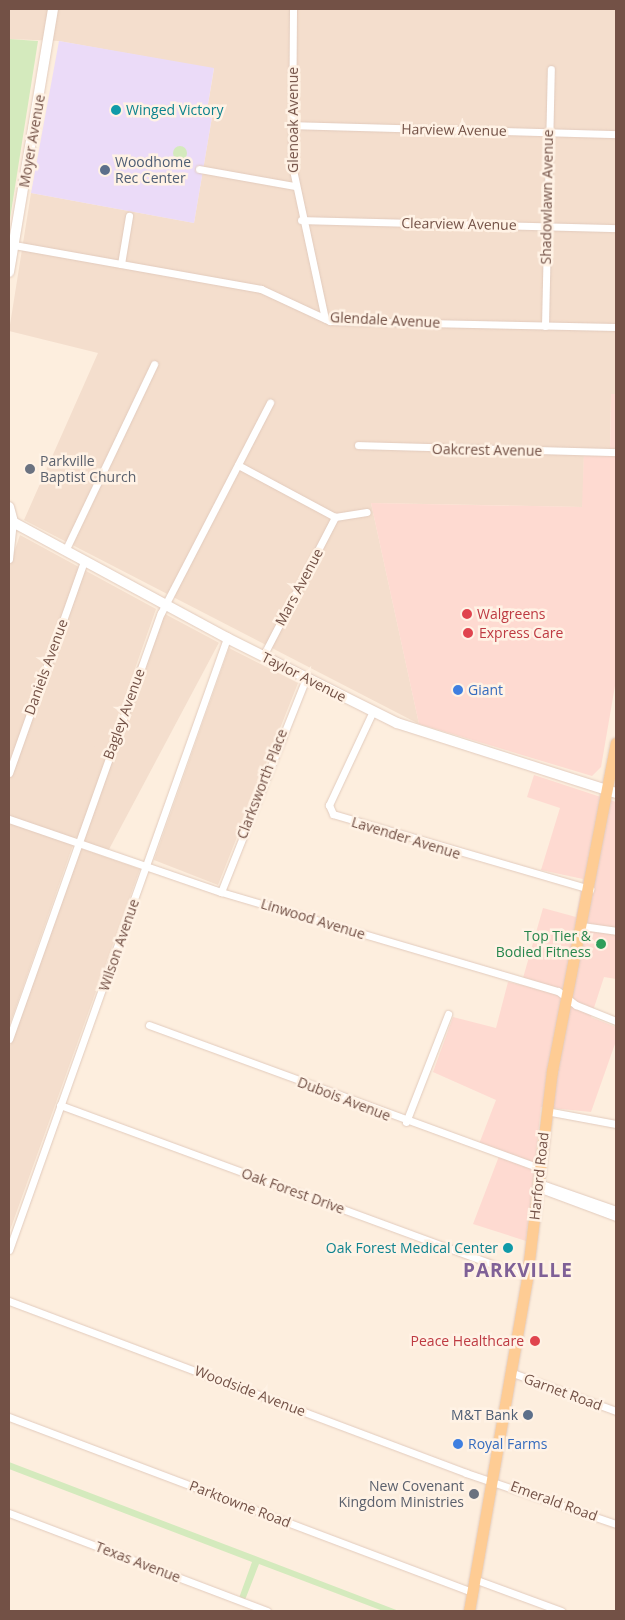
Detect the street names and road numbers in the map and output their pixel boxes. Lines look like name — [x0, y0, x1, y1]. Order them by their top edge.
street label: Glenoak Avenue — [285, 67, 301, 173]
street label: Moyer Avenue — [16, 93, 48, 189]
street label: Harview Avenue — [401, 121, 507, 139]
street label: Shadowlawn Avenue — [537, 129, 557, 265]
street label: Clearview Avenue — [401, 215, 517, 233]
street label: Glendale Avenue — [329, 309, 441, 331]
street label: Oakcrest Avenue — [432, 441, 542, 459]
street label: Mars Avenue — [272, 545, 326, 629]
street label: Daniels Avenue — [21, 617, 71, 717]
street label: Taylor Avenue — [259, 649, 349, 705]
street label: Bagley Avenue — [100, 666, 148, 762]
street label: Clarksworth Place — [233, 727, 291, 841]
street label: Lavender Avenue — [349, 813, 463, 863]
street label: Linwood Avenue — [259, 895, 367, 943]
street label: Wilson Avenue — [95, 897, 143, 993]
street label: Dubois Avenue — [295, 1074, 393, 1124]
street label: Harford Road — [526, 1131, 552, 1221]
street label: Oak Forest Drive — [239, 1165, 347, 1217]
street label: Woodside Avenue — [192, 1362, 308, 1420]
street label: Garnet Road — [522, 1370, 604, 1414]
street label: Parktowne Road — [187, 1477, 293, 1531]
street label: Emerald Road — [508, 1478, 600, 1524]
street label: Texas Avenue — [93, 1538, 183, 1586]

